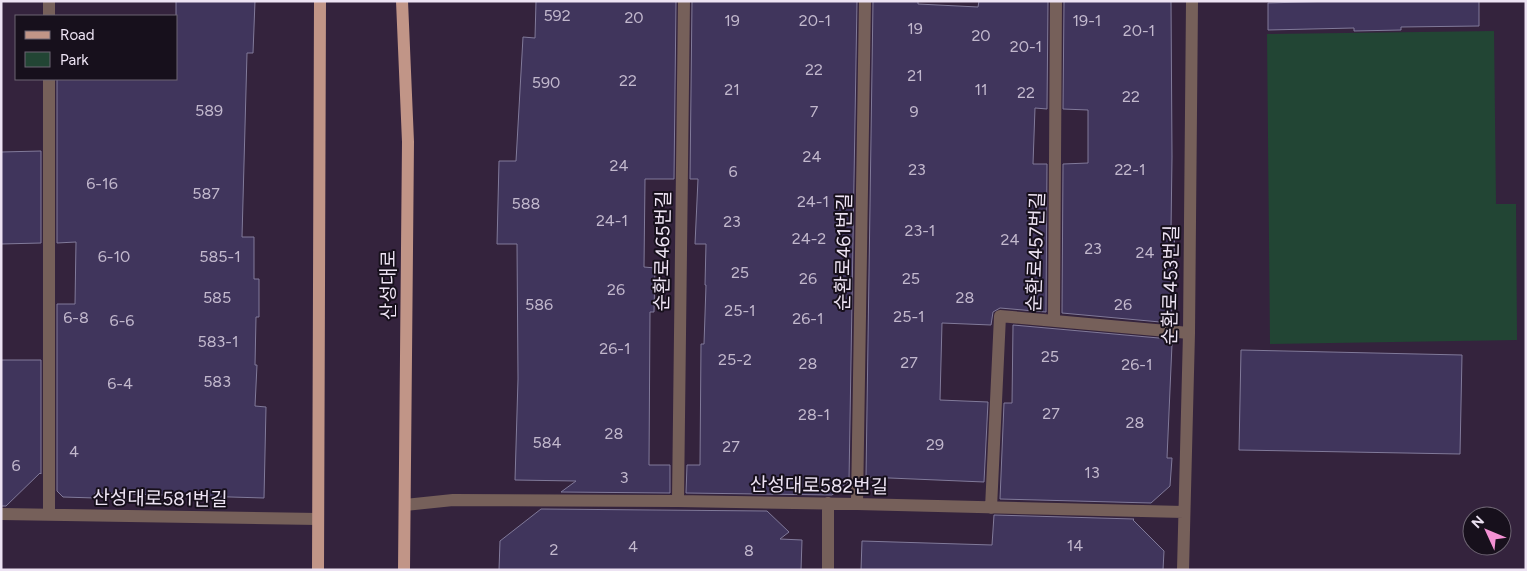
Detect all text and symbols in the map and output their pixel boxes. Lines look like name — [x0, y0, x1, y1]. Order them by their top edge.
house number: 592 — [543, 6, 571, 25]
house number: 20 — [624, 8, 644, 27]
house number: 19 — [724, 11, 740, 30]
house number: 20-1 — [799, 11, 831, 30]
house number: 19-1 — [1073, 11, 1101, 30]
legend — [15, 15, 178, 80]
house number: 19 — [907, 19, 923, 38]
house number: 20-1 — [1123, 21, 1155, 40]
text: Road — [60, 26, 95, 44]
house number: 20 — [971, 26, 991, 45]
house number: 20-1 — [1010, 37, 1042, 56]
text: Park — [60, 51, 89, 69]
house number: 22 — [805, 60, 823, 79]
house number: 21 — [907, 66, 923, 85]
house number: 22 — [619, 71, 637, 90]
house number: 590 — [532, 73, 560, 92]
house number: 21 — [724, 80, 740, 99]
house number: 11 — [974, 80, 988, 99]
house number: 22 — [1017, 83, 1035, 102]
house number: 22 — [1122, 87, 1140, 106]
house number: 589 — [195, 101, 223, 120]
house number: 7 — [810, 102, 819, 121]
house number: 9 — [909, 102, 919, 121]
house number: 24 — [803, 147, 821, 166]
house number: 24 — [610, 156, 628, 175]
house number: 23 — [908, 160, 926, 179]
house number: 22-1 — [1114, 160, 1146, 179]
house number: 6 — [728, 162, 738, 181]
house number: 6-16 — [86, 174, 118, 193]
house number: 587 — [192, 184, 220, 203]
street label: 순환로465번길 — [650, 190, 675, 312]
street label: 순환로457번길 — [1022, 191, 1049, 313]
house number: 24-1 — [797, 192, 829, 211]
street label: 순환로461번길 — [831, 193, 856, 311]
house number: 588 — [512, 194, 540, 213]
house number: 24-1 — [596, 211, 628, 230]
house number: 23 — [723, 212, 741, 231]
house number: 23-1 — [905, 221, 935, 240]
street label: 순환로453번길 — [1158, 225, 1183, 345]
house number: 24-2 — [792, 229, 826, 248]
house number: 24 — [1001, 230, 1019, 249]
house number: 23 — [1084, 239, 1102, 258]
house number: 24 — [1136, 243, 1154, 262]
house number: 6-10 — [98, 247, 130, 266]
house number: 585-1 — [199, 247, 241, 266]
street label: 산성대로 — [377, 250, 400, 320]
house number: 25 — [731, 263, 749, 282]
house number: 26 — [799, 269, 817, 288]
house number: 25 — [902, 269, 920, 288]
house number: 26 — [607, 280, 625, 299]
house number: 585 — [203, 288, 231, 307]
house number: 28 — [956, 288, 974, 307]
house number: 586 — [525, 295, 553, 314]
house number: 26 — [1114, 295, 1132, 314]
house number: 25-1 — [724, 301, 756, 320]
house number: 25-1 — [893, 307, 925, 326]
house number: 6-8 — [63, 308, 89, 327]
house number: 26-1 — [792, 309, 824, 328]
house number: 6-6 — [110, 311, 134, 330]
house number: 583-1 — [197, 332, 239, 351]
house number: 26-1 — [599, 339, 631, 358]
house number: 25 — [1041, 347, 1059, 366]
house number: 25-2 — [718, 350, 752, 369]
house number: 27 — [900, 353, 918, 372]
house number: 28 — [799, 354, 817, 373]
house number: 26-1 — [1121, 355, 1153, 374]
house number: 583 — [203, 372, 231, 391]
house number: 6-4 — [107, 374, 133, 393]
house number: 27 — [1042, 404, 1060, 423]
house number: 28-1 — [798, 405, 830, 424]
house number: 28 — [1126, 413, 1144, 432]
house number: 28 — [605, 424, 623, 443]
house number: 584 — [533, 433, 562, 452]
house number: 29 — [926, 435, 944, 454]
house number: 27 — [722, 437, 740, 456]
house number: 4 — [69, 442, 79, 461]
house number: 6 — [11, 456, 21, 475]
house number: 13 — [1084, 463, 1100, 482]
house number: 3 — [620, 468, 628, 487]
street label: 산성대로582번길 — [750, 473, 888, 498]
street label: 산성대로581번길 — [92, 486, 228, 511]
north arrow — [1462, 506, 1512, 556]
text: N — [1468, 513, 1488, 532]
house number: 14 — [1067, 536, 1083, 555]
house number: 4 — [628, 537, 638, 556]
house number: 2 — [550, 540, 558, 559]
house number: 8 — [744, 541, 754, 560]

